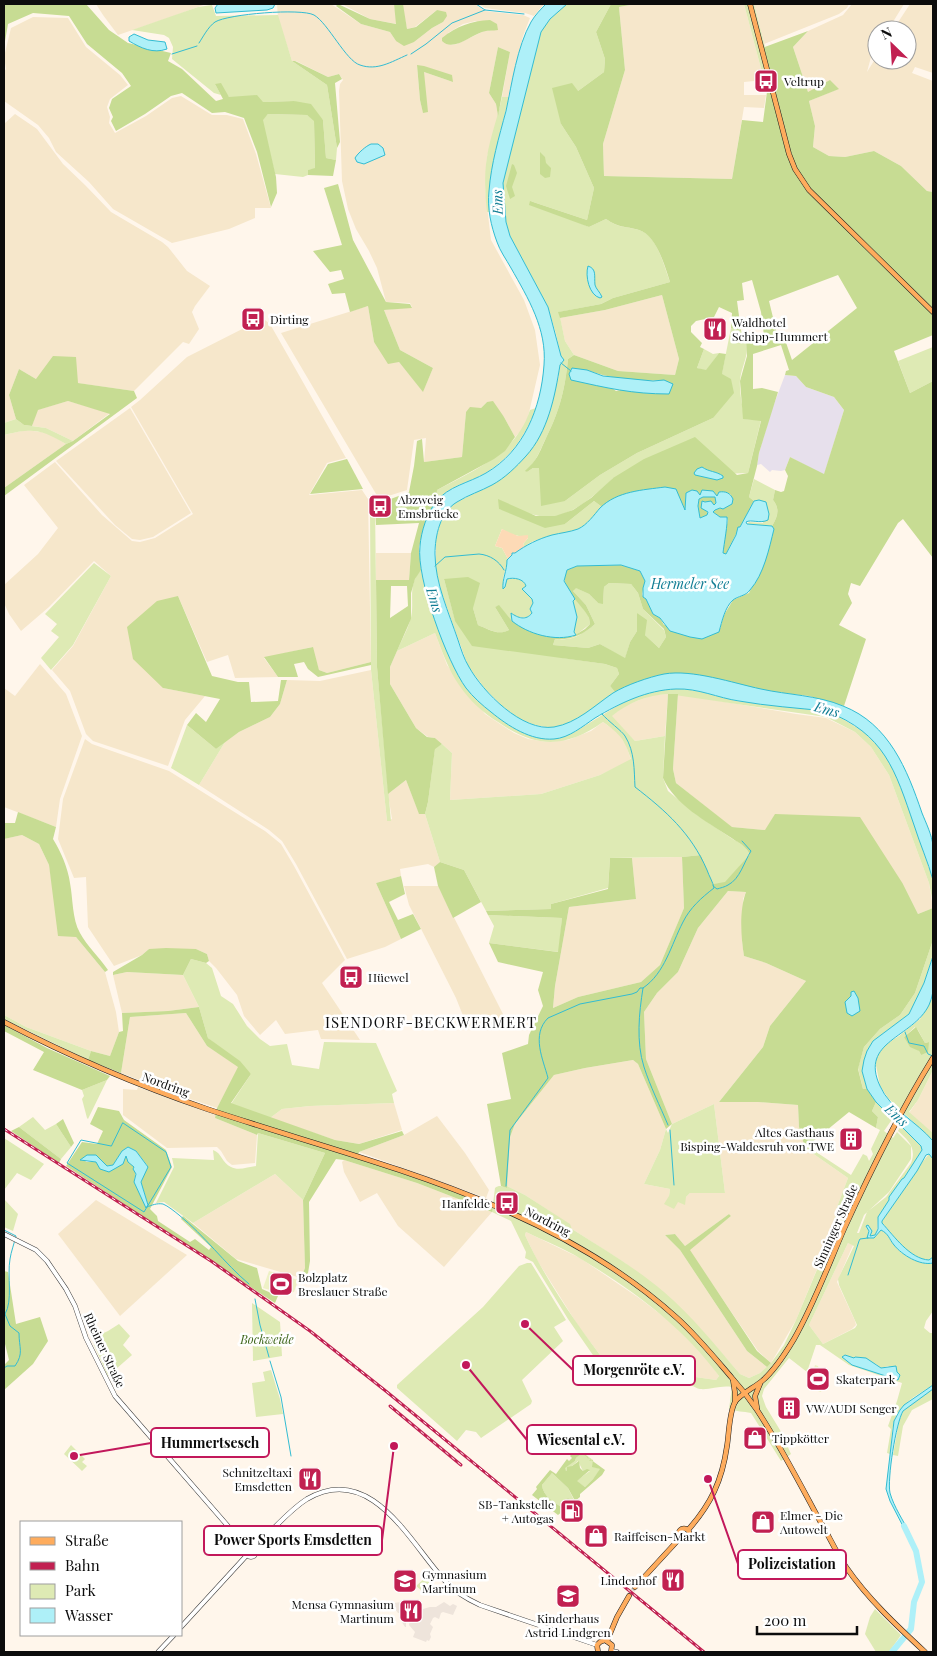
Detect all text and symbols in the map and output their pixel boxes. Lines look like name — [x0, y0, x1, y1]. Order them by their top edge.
north arrow — [867, 20, 917, 70]
text: N — [878, 22, 895, 44]
bus stop icon: Veltrup — [753, 68, 779, 94]
place label: Veltrup — [783, 73, 824, 89]
water label: Ems — [487, 189, 507, 216]
bus stop icon: Dirting — [240, 306, 266, 332]
place label: Dirting — [270, 311, 309, 327]
place label: Waldhotel Schipp-Hummert — [731, 314, 828, 344]
restaurant icon: Waldhotel Schipp-Hummert — [702, 316, 728, 342]
place label: Abzweig Emsbrücke — [397, 491, 459, 521]
bus stop icon: Abzweig Emsbrücke — [367, 493, 393, 519]
water label: Hermeler See — [650, 574, 729, 593]
water label: Ems — [422, 584, 448, 615]
water label: Ems — [811, 696, 842, 722]
bus stop icon: Hüewel — [338, 964, 364, 990]
place label: Hüewel — [368, 969, 409, 985]
district label: ISENDORF-BECKWERMERT — [325, 1012, 537, 1032]
street label: Nordring — [140, 1068, 192, 1100]
water label: Ems — [881, 1099, 913, 1131]
place label: Altes Gasthaus Bisping-Waldesruh von TWE — [680, 1124, 834, 1154]
building icon: Altes Gasthaus Bisping-Waldesruh von TWE — [838, 1126, 864, 1152]
street label: Sinninger Straße — [809, 1181, 861, 1271]
bus stop icon: Hanfelde — [494, 1190, 520, 1216]
place label: Hanfelde — [442, 1195, 490, 1211]
street label: Nordring — [522, 1203, 574, 1240]
place label: Bolzplatz Breslauer Straße — [298, 1269, 388, 1299]
sports icon: Bolzplatz Breslauer Straße — [268, 1271, 294, 1297]
street label: Rheiner Straße — [81, 1310, 129, 1390]
park label: Bockweide — [239, 1331, 294, 1347]
callout: Morgenröte e.V. — [573, 1356, 695, 1385]
text: Morgenröte e.V. — [583, 1360, 685, 1379]
sports icon: Skaterpark — [805, 1366, 831, 1392]
place label: Skaterpark — [836, 1371, 896, 1387]
building icon: VW/AUDI Senger — [776, 1395, 802, 1421]
place label: VW/AUDI Senger — [805, 1400, 897, 1416]
callout: Wiesental e.V. — [527, 1425, 636, 1454]
shop icon: Tippkötter — [742, 1425, 768, 1451]
callout: Hummertsesch — [151, 1428, 269, 1457]
text: Wiesental e.V. — [536, 1430, 625, 1449]
place label: Tippkötter — [772, 1430, 830, 1446]
text: Hummertsesch — [161, 1433, 260, 1452]
place label: Schnitzeltaxi Emsdetten — [223, 1464, 292, 1494]
restaurant icon: Schnitzeltaxi Emsdetten — [297, 1466, 323, 1492]
place label: SB-Tankstelle + Autogas — [479, 1496, 554, 1526]
fuel station icon: SB-Tankstelle + Autogas — [559, 1498, 585, 1524]
place label: Elmer - Die Autowelt — [779, 1507, 843, 1537]
shop icon: Elmer - Die Autowelt — [750, 1509, 776, 1535]
legend — [20, 1521, 182, 1636]
shop icon: Raiffeisen-Markt — [583, 1523, 609, 1549]
callout: Power Sports Emsdetten — [204, 1526, 382, 1555]
place label: Raiffeisen-Markt — [614, 1528, 706, 1544]
text: Straße — [65, 1530, 109, 1550]
text: Power Sports Emsdetten — [214, 1530, 372, 1549]
callout: Polizeistation — [738, 1550, 846, 1579]
text: Polizeistation — [748, 1554, 836, 1573]
text: Bahn — [65, 1555, 100, 1575]
place label: Gymnasium Martinum — [422, 1566, 487, 1596]
restaurant icon: Lindenhof — [660, 1567, 686, 1593]
school or university icon: Gymnasium Martinum — [392, 1568, 418, 1594]
place label: Lindenhof — [600, 1572, 657, 1588]
text: Park — [65, 1580, 97, 1600]
school or university icon: Kinderhaus Astrid Lindgren — [555, 1583, 581, 1609]
place label: Mensa Gymnasium Martinum — [292, 1596, 394, 1626]
restaurant icon: Mensa Gymnasium Martinum — [398, 1598, 424, 1624]
scale bar — [757, 1604, 857, 1636]
text: Wasser — [64, 1605, 113, 1625]
place label: Kinderhaus Astrid Lindgren — [524, 1610, 611, 1640]
text: 200 m — [764, 1610, 807, 1630]

